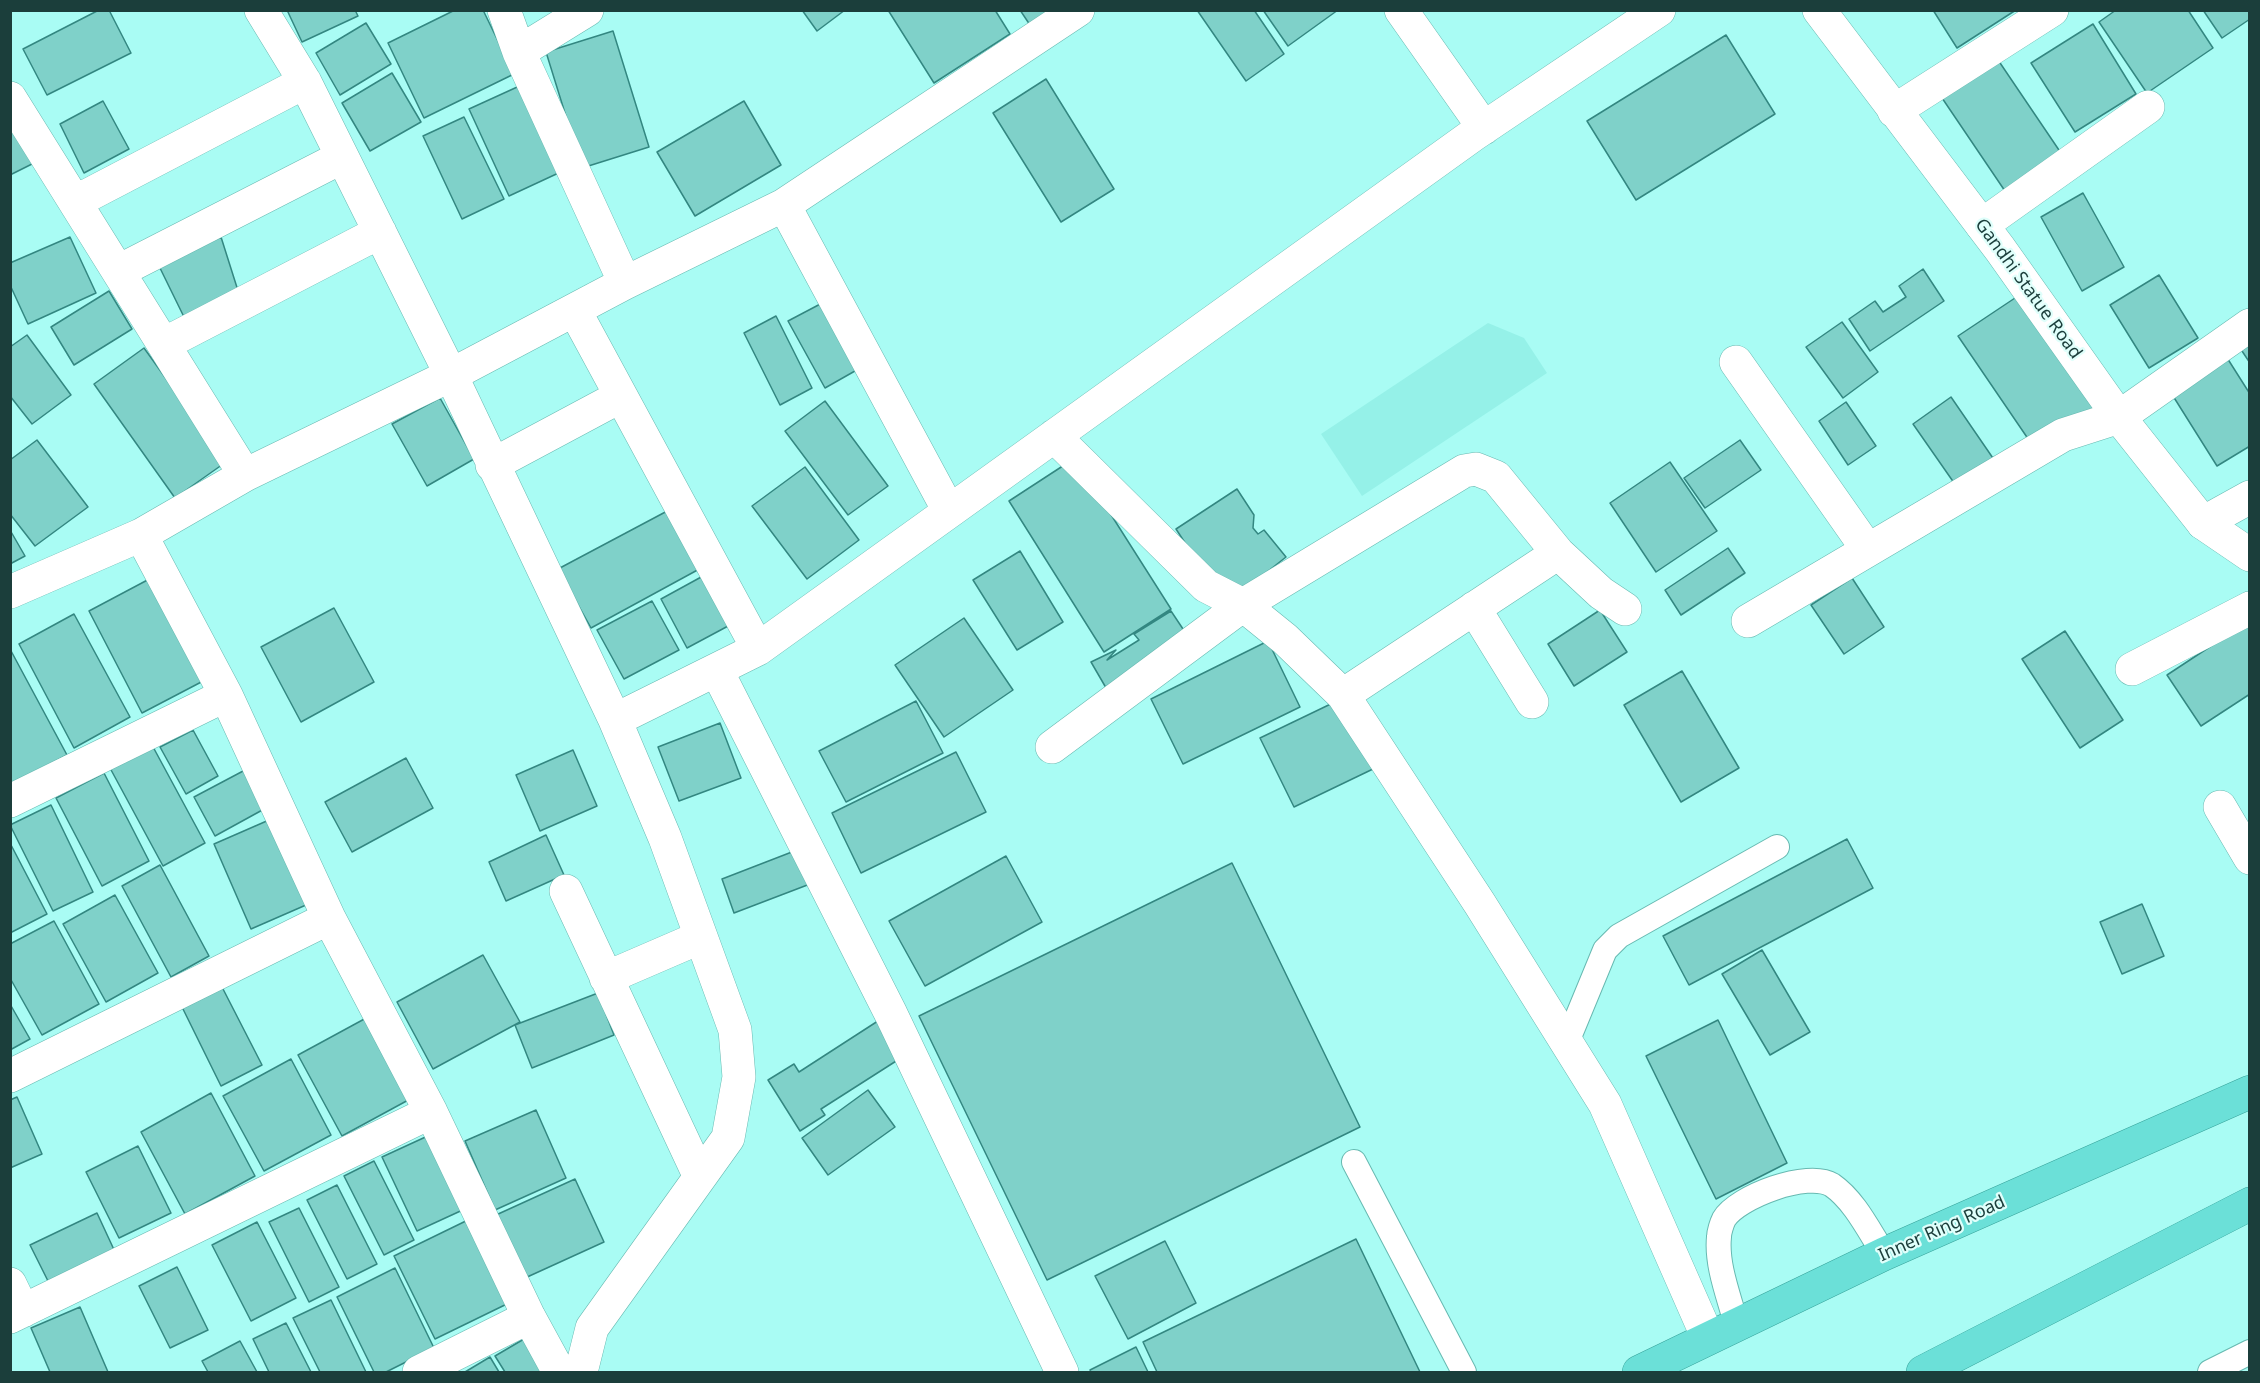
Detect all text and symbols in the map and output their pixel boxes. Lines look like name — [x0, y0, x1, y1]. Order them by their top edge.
street label: Gandhi Statue Road — [1970, 215, 2086, 363]
street label: Inner Ring Road — [1875, 1191, 2009, 1267]

